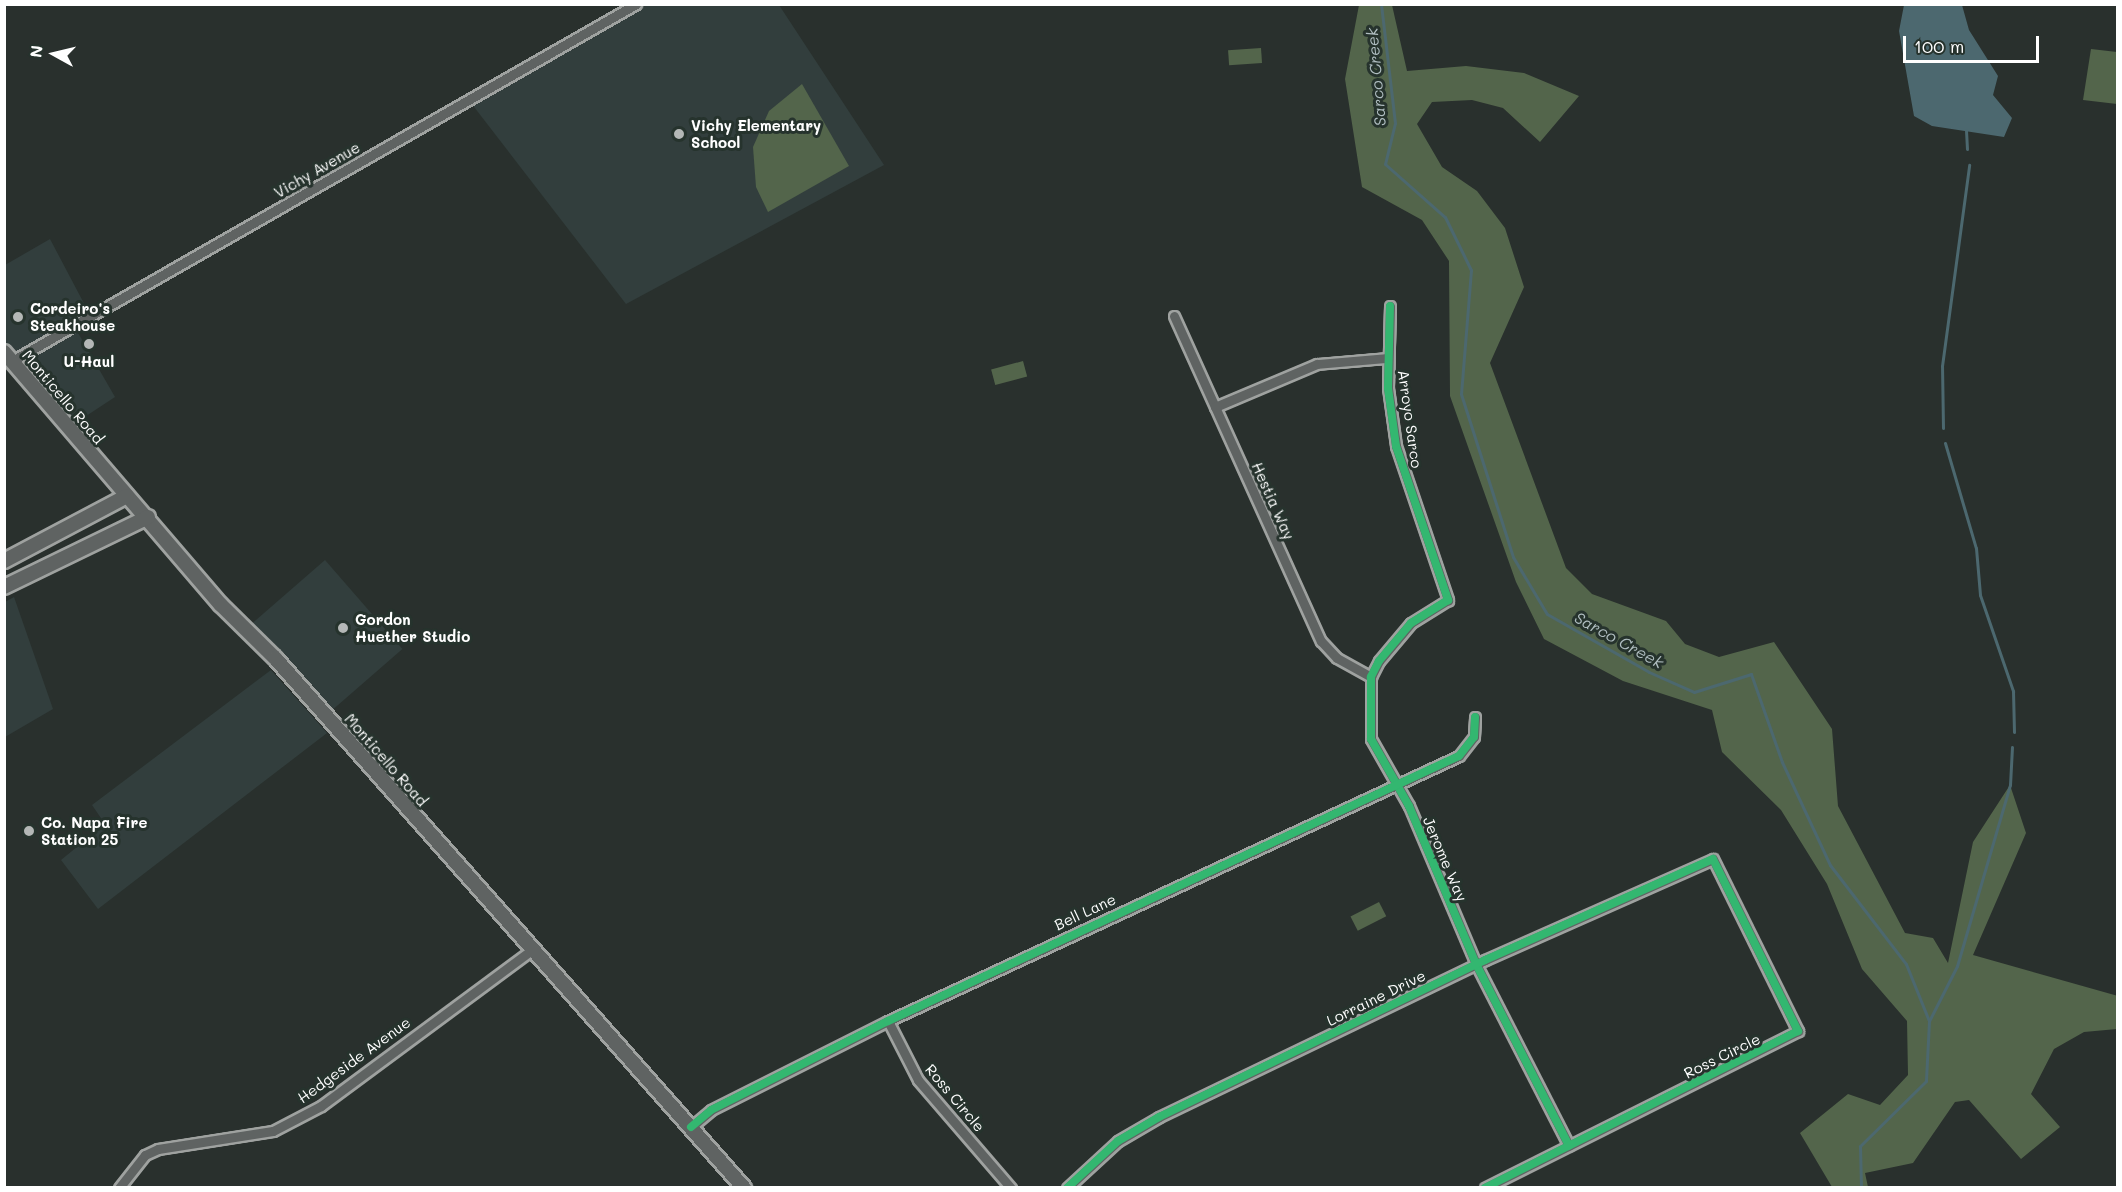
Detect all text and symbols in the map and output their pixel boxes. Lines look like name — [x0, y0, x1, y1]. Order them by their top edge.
north arrow — [24, 24, 84, 84]
scale bar — [1906, 24, 2042, 62]
water label: Sarco Creek — [1362, 27, 1390, 127]
text: 100 m — [1914, 34, 1964, 58]
text: N — [24, 44, 47, 59]
place label: Vichy Elementary School — [691, 116, 821, 151]
marker: Vichy Elementary School — [672, 127, 686, 141]
street label: Vichy Avenue — [271, 138, 363, 202]
place label: Cordeiro's Steakhouse — [30, 299, 115, 334]
marker: Cordeiro's Steakhouse — [11, 310, 25, 324]
marker: U-Haul — [82, 337, 96, 351]
street label: Monticello Road — [18, 346, 108, 448]
place label: U-Haul — [64, 353, 114, 371]
street label: Arroyo Sarco — [1394, 369, 1426, 469]
street label: Hestia Way — [1248, 459, 1298, 543]
water label: Sarco Creek — [1571, 608, 1667, 672]
place label: Gordon Huether Studio — [355, 610, 470, 645]
marker: Gordon Huether Studio — [336, 621, 350, 635]
street label: Monticello Road — [341, 710, 431, 810]
place label: Co. Napa Fire Station 25 — [41, 813, 147, 848]
street label: Jerome Way — [1419, 814, 1471, 904]
marker: Co. Napa Fire Station 25 — [22, 824, 36, 838]
street label: Bell Lane — [1051, 890, 1119, 934]
street label: Lorraine Drive — [1324, 966, 1428, 1030]
street label: Hedgeside Avenue — [294, 1013, 414, 1107]
street label: Ross Circle — [1681, 1030, 1763, 1082]
street label: Ross Circle — [922, 1061, 988, 1135]

